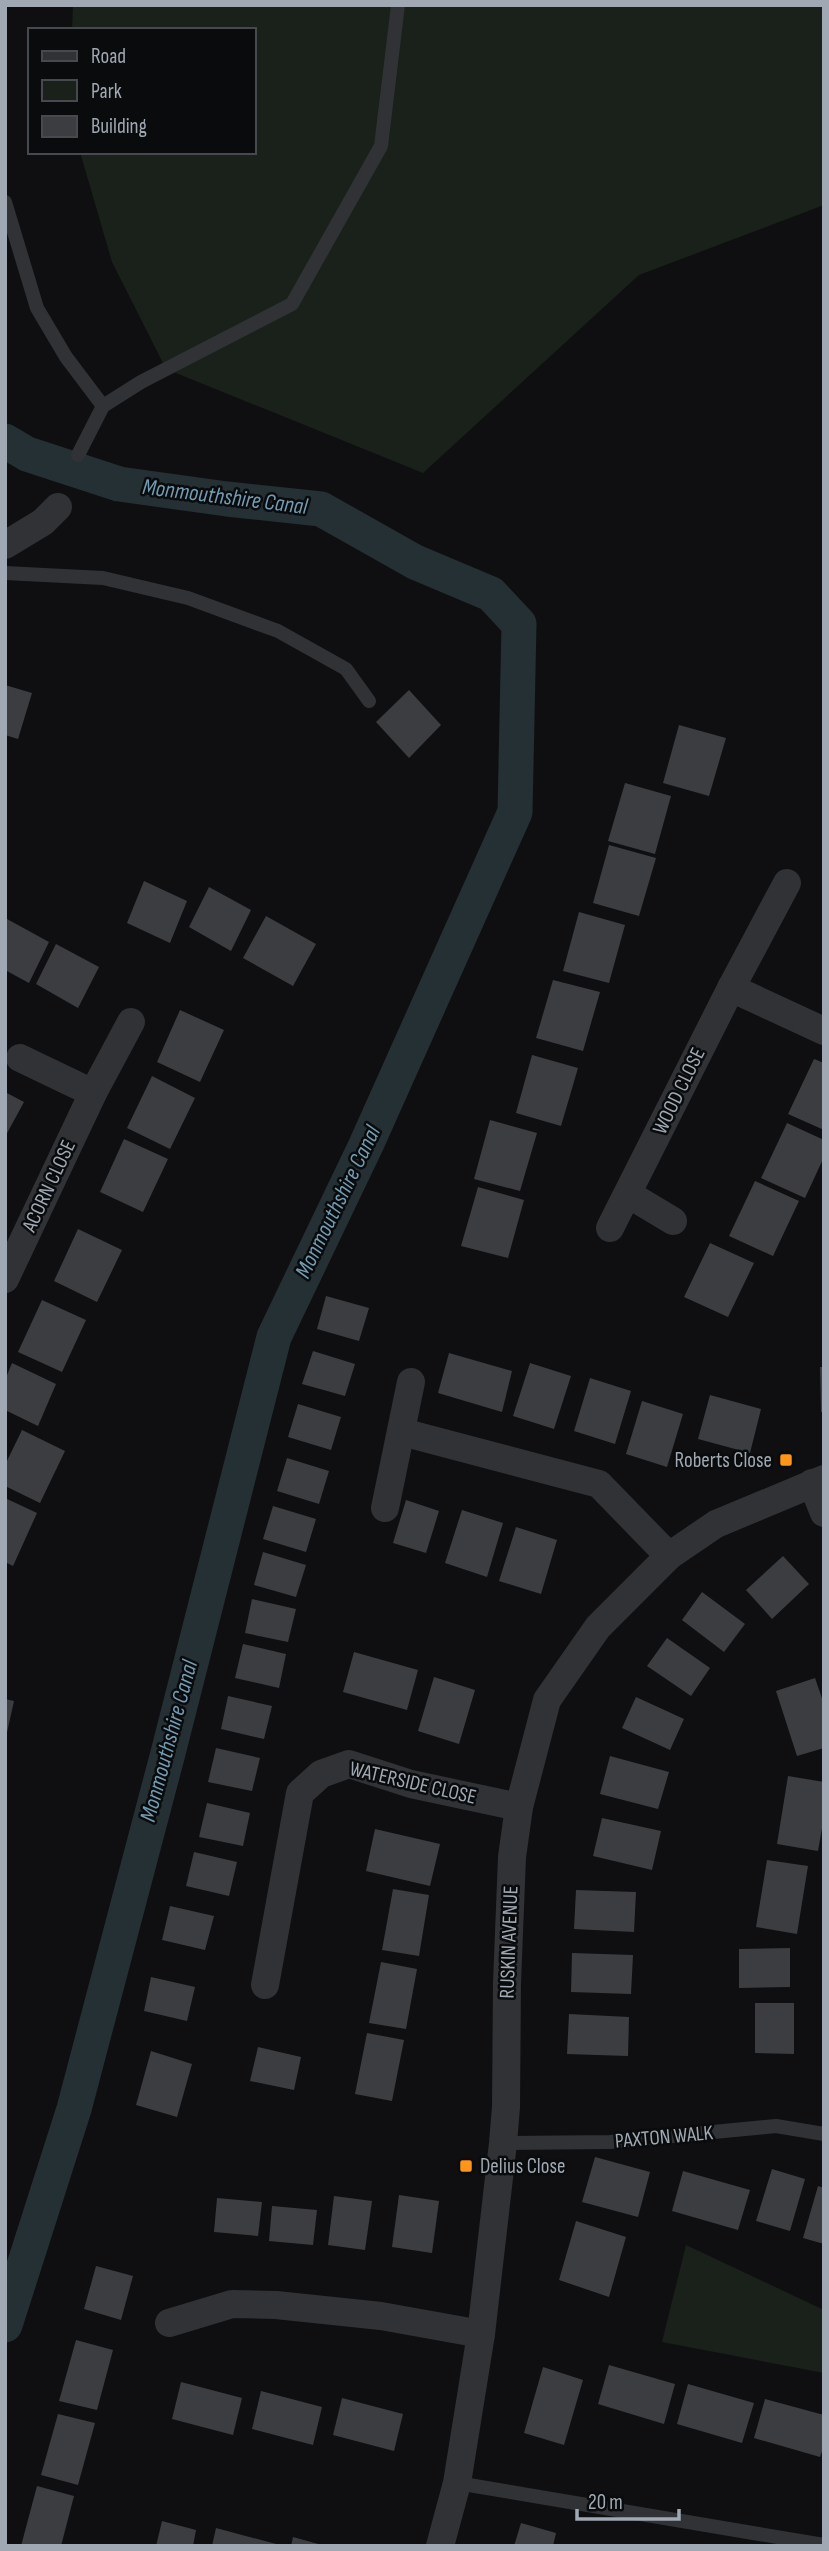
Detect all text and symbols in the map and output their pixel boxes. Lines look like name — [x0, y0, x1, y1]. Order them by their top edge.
legend — [28, 28, 256, 154]
text: Road — [91, 44, 126, 69]
text: Park — [91, 79, 122, 104]
text: Building — [91, 114, 147, 139]
water label: Monmouthshire Canal — [141, 473, 310, 521]
street label: WOOD CLOSE — [647, 1044, 711, 1138]
water label: Monmouthshire Canal — [289, 1121, 387, 1283]
street label: ACORN CLOSE — [16, 1136, 81, 1237]
place label: Roberts Close — [674, 1448, 772, 1473]
marker: Roberts Close — [778, 1452, 794, 1468]
water label: Monmouthshire Canal — [134, 1656, 204, 1825]
street label: WATERSIDE CLOSE — [347, 1756, 479, 1810]
street label: RUSKIN AVENUE — [495, 1885, 523, 1999]
street label: PAXTON WALK — [614, 2120, 715, 2154]
place label: Delius Close — [480, 2154, 565, 2179]
marker: Delius Close — [458, 2158, 474, 2174]
scale bar — [577, 2478, 678, 2522]
text: 20 m — [588, 2490, 623, 2515]

